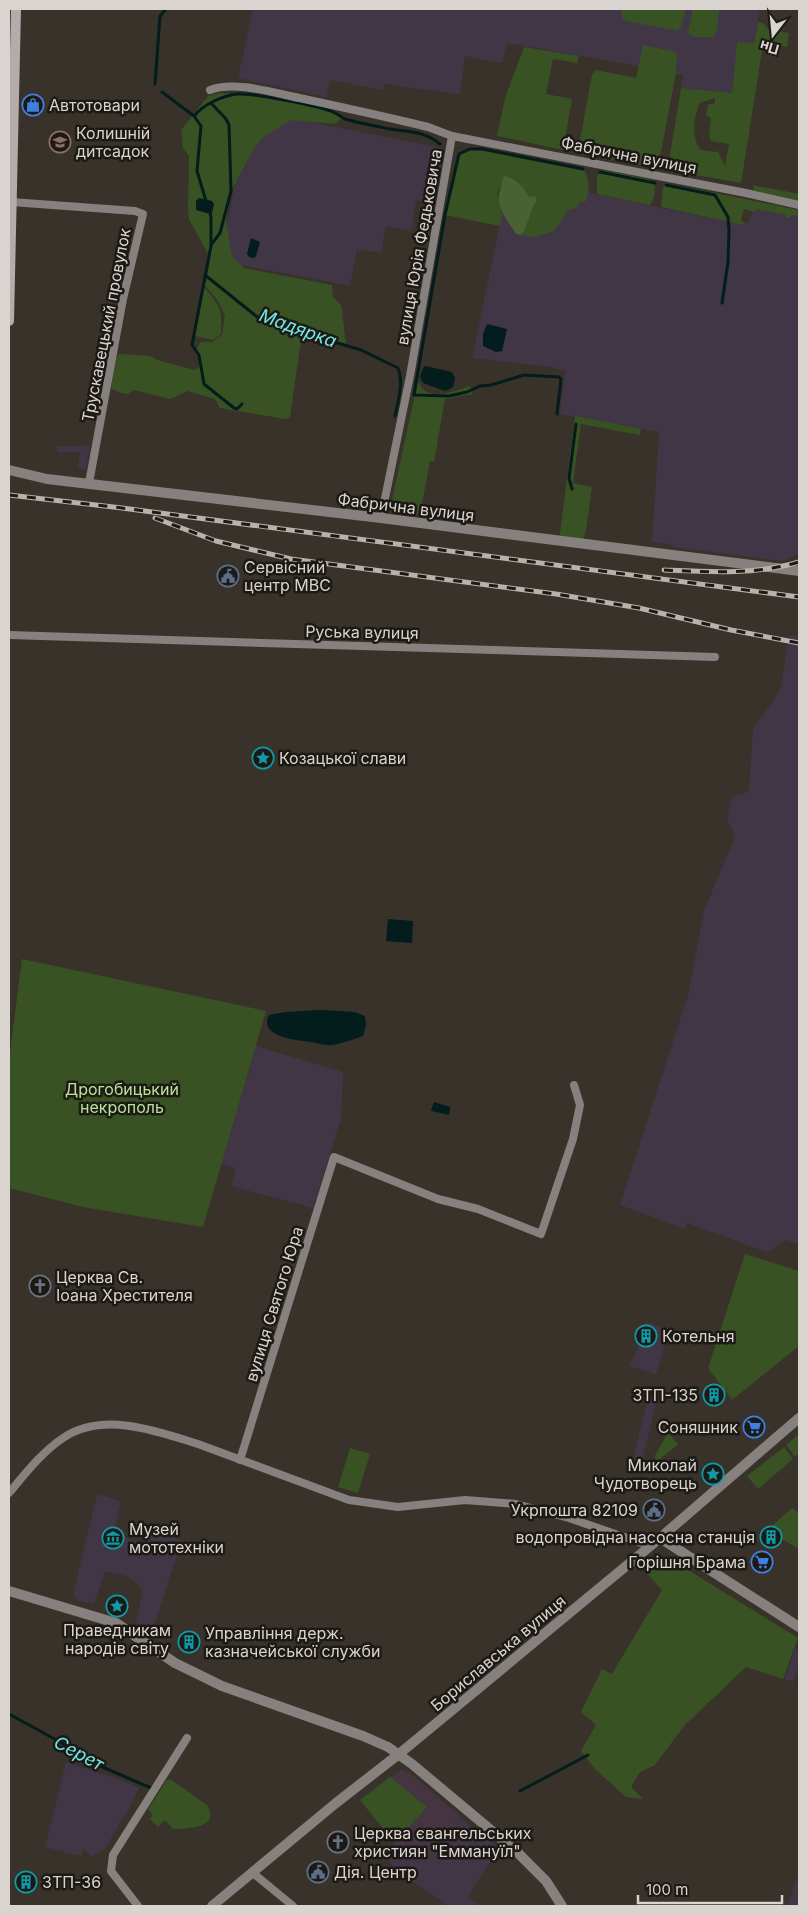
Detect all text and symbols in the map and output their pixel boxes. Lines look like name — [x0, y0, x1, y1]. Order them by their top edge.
north arrow — [748, 10, 798, 60]
text: Пн — [758, 37, 781, 59]
shop icon: Автотовари — [21, 93, 45, 117]
place label: Автотовари — [49, 95, 140, 115]
place label: Колишній дитсадок — [76, 123, 150, 161]
school or university icon: Колишній дитсадок — [48, 130, 72, 154]
street label: Фабрична вулиця — [560, 132, 698, 178]
street label: вулиця Юрія Федьковича — [392, 148, 446, 346]
street label: Трускавецький провулок — [77, 226, 135, 424]
water label: Мадярка — [257, 304, 339, 352]
street label: Фабрична вулиця — [337, 489, 475, 525]
place label: Сервісний центр МВС — [244, 557, 331, 595]
public building icon: Сервісний центр МВС — [216, 564, 240, 588]
street label: Руська вулиця — [305, 621, 419, 643]
place icon: Козацької слави — [251, 746, 275, 770]
place label: Козацької слави — [279, 748, 406, 768]
park label: Дрогобицький некрополь — [65, 1079, 179, 1117]
street label: вулиця Святого Юра — [241, 1224, 307, 1384]
place label: Церква Св. Іоана Хрестителя — [56, 1267, 193, 1305]
church icon: Церква Св. Іоана Хрестителя — [28, 1274, 52, 1298]
building icon: Котельня — [634, 1324, 658, 1348]
place label: Котельня — [662, 1326, 735, 1346]
building icon: ЗТП-135 — [702, 1383, 726, 1407]
place label: ЗТП-135 — [632, 1385, 698, 1405]
supermarket icon: Соняшник — [742, 1415, 766, 1439]
place label: Соняшник — [658, 1417, 738, 1437]
place label: Миколай Чудотворець — [594, 1455, 697, 1493]
place icon: Миколай Чудотворець — [701, 1462, 725, 1486]
public building icon: Укрпошта 82109 — [642, 1498, 666, 1522]
place label: Укрпошта 82109 — [511, 1500, 638, 1520]
place label: Музей мототехніки — [129, 1519, 224, 1557]
building icon: водопровідна насосна станція — [759, 1525, 783, 1549]
museum icon: Музей мототехніки — [101, 1526, 125, 1550]
place label: водопровідна насосна станція — [515, 1527, 755, 1547]
supermarket icon: Горішня Брама — [750, 1550, 774, 1574]
place label: Горішня Брама — [628, 1552, 746, 1572]
street label: Бориславська вулиця — [426, 1591, 570, 1715]
place icon: Праведникам народів світу — [105, 1594, 129, 1618]
place label: Праведникам народів світу — [63, 1620, 171, 1658]
place label: Управління держ. казначейської служби — [205, 1623, 380, 1661]
building icon: Управління держ. казначейської служби — [177, 1630, 201, 1654]
water label: Серет — [51, 1731, 109, 1776]
place label: Церква євангельських християн "Еммануїл" — [354, 1823, 532, 1861]
church icon: Церква євангельських християн "Еммануїл" — [326, 1830, 350, 1854]
public building icon: Дія. Центр — [306, 1860, 330, 1884]
place label: Дія. Центр — [334, 1862, 417, 1882]
building icon: ЗТП-36 — [14, 1870, 38, 1894]
place label: ЗТП-36 — [42, 1872, 101, 1892]
scale bar — [638, 1872, 782, 1904]
text: 100 m — [646, 1880, 688, 1899]

